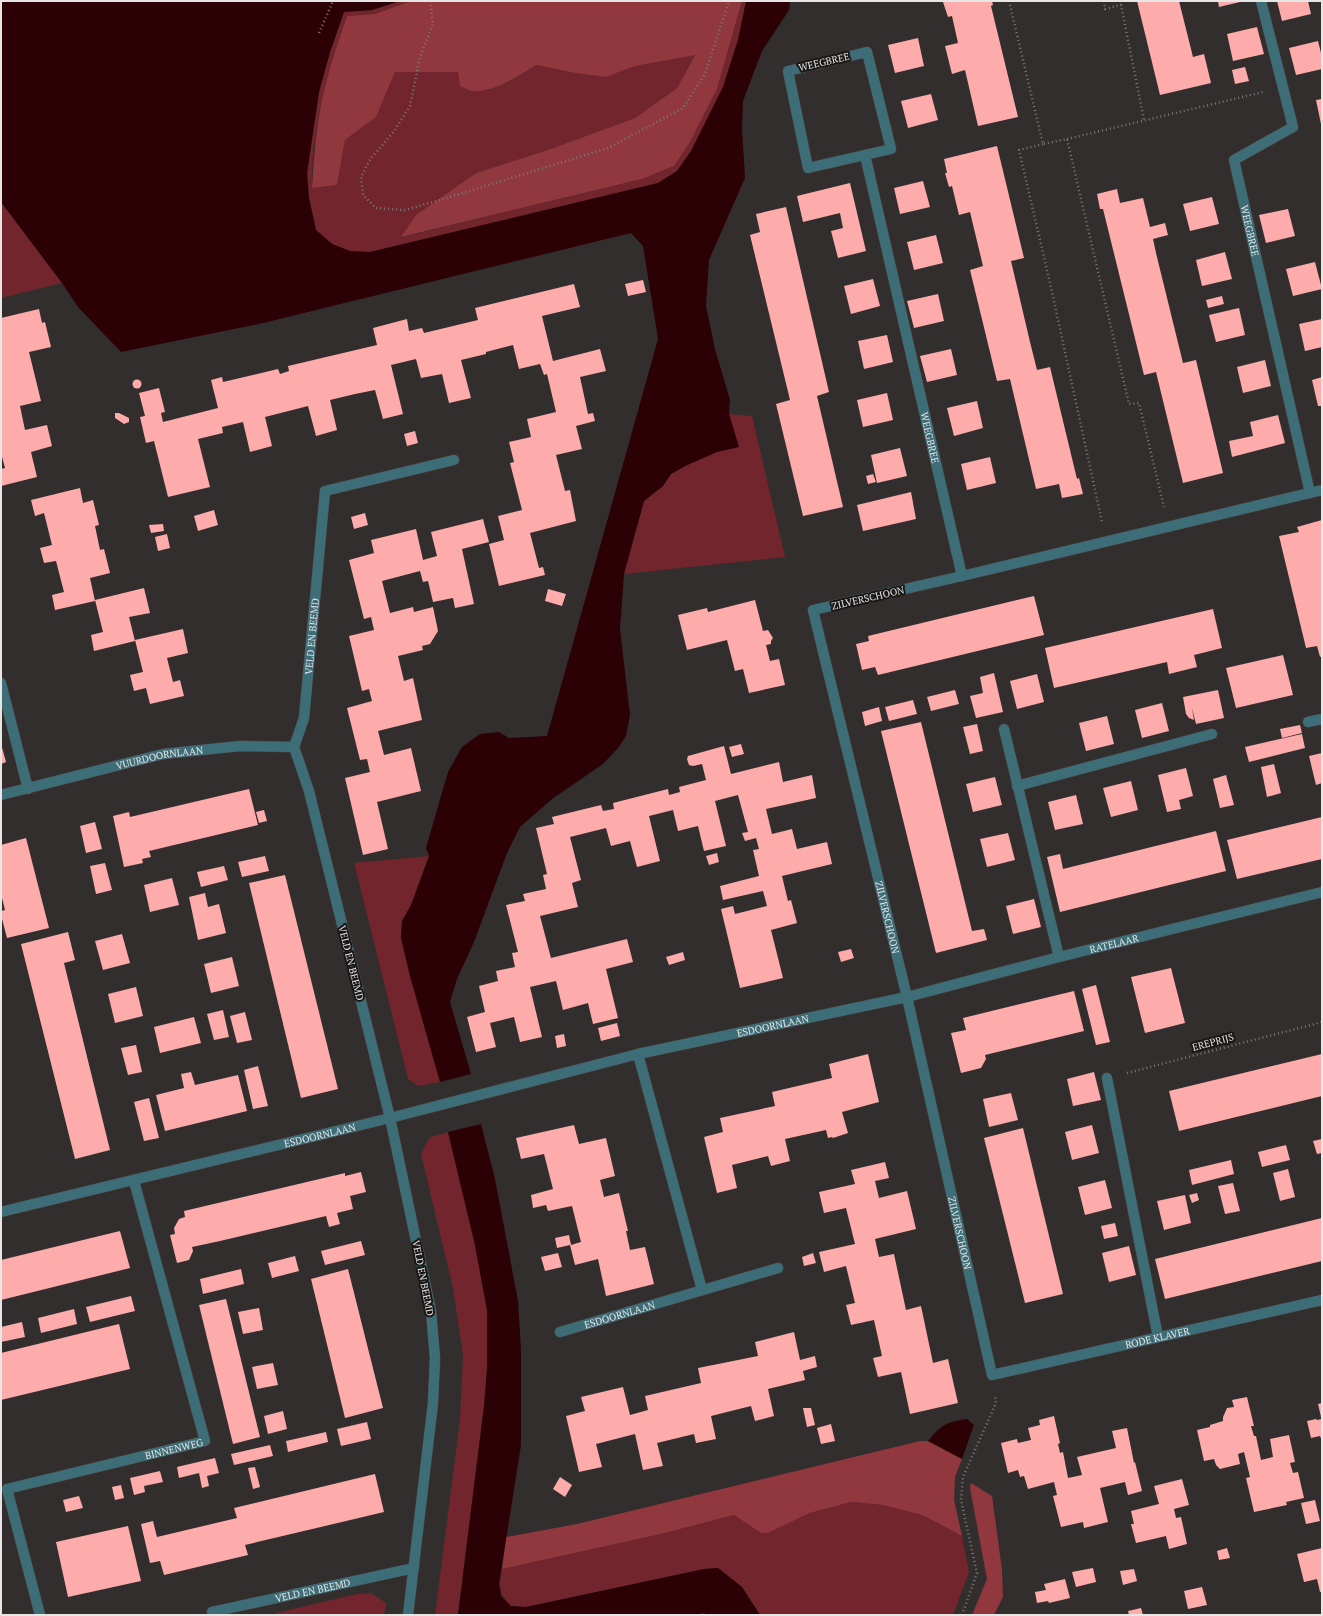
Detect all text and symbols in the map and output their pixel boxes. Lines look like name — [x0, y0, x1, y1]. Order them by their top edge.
street label: WEEGBREE — [797, 50, 851, 74]
street label: WEEGBREE — [1238, 204, 1262, 258]
street label: WEEGBREE — [918, 411, 942, 465]
street label: ZILVERSCHOON — [830, 583, 906, 613]
street label: VELD EN BEEMD — [302, 598, 322, 675]
street label: VUURDOORNLAAN — [114, 743, 204, 772]
street label: ZILVERSCHOON — [873, 880, 903, 956]
street label: VELD EN BEEMD — [335, 924, 367, 1002]
street label: RATELAAR — [1088, 931, 1140, 956]
street label: ESDOORNLAAN — [735, 1011, 811, 1039]
street label: EREPRIJS — [1191, 1030, 1235, 1054]
street label: ESDOORNLAAN — [283, 1120, 358, 1150]
street label: ZILVERSCHOON — [946, 1195, 975, 1271]
street label: VELD EN BEEMD — [409, 1239, 437, 1317]
street label: ESDOORNLAAN — [582, 1298, 657, 1331]
street label: RODE KLAVER — [1124, 1324, 1191, 1351]
street label: BINNENWEG — [143, 1435, 204, 1462]
street label: VELD EN BEEMD — [274, 1576, 352, 1605]

